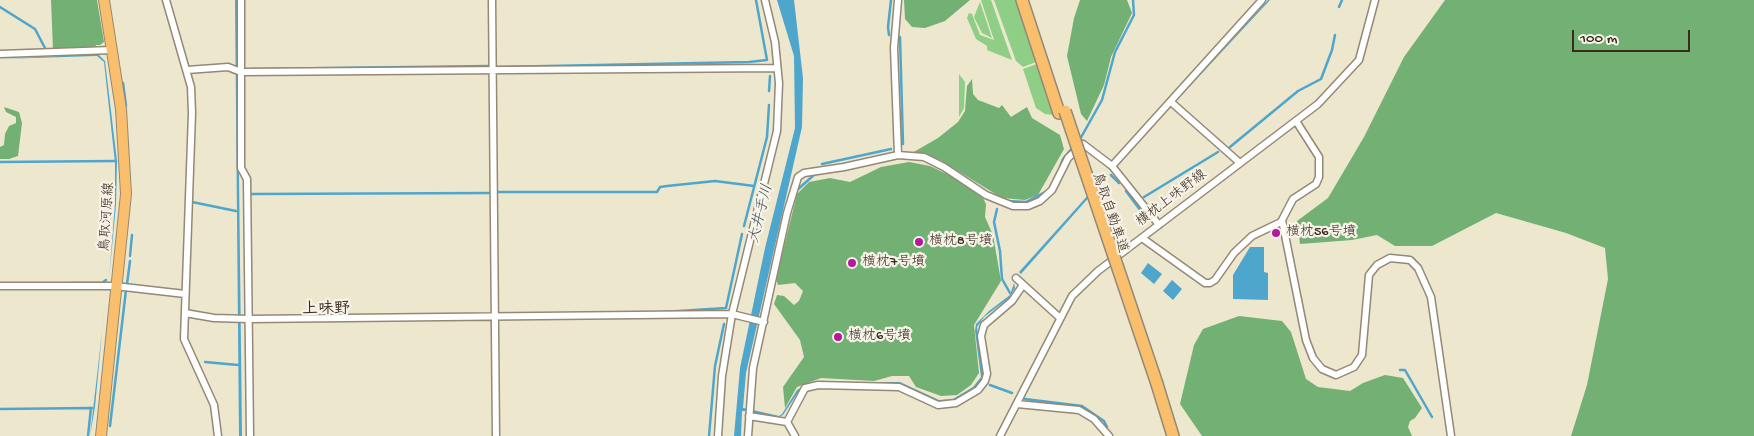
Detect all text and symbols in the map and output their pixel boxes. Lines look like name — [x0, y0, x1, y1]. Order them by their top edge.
scale bar — [1574, 20, 1692, 52]
text: 100 m — [1580, 30, 1617, 48]
street label: 横枕上味野線 — [1133, 167, 1211, 231]
street label: 鳥取自動車道 — [1087, 171, 1131, 255]
street label: 鳥取河原線 — [97, 181, 119, 253]
water label: 大井手川 — [746, 183, 778, 245]
place label: 横枕56号墳 — [1286, 225, 1356, 241]
marker: 横枕56号墳 — [1270, 227, 1282, 239]
place label: 横枕8号墳 — [929, 234, 993, 250]
marker: 横枕8号墳 — [913, 236, 925, 248]
place label: 横枕7号墳 — [862, 255, 925, 271]
marker: 横枕7号墳 — [846, 257, 858, 269]
district label: 上味野 — [302, 301, 350, 321]
place label: 横枕6号墳 — [848, 329, 911, 345]
marker: 横枕6号墳 — [832, 331, 844, 343]

